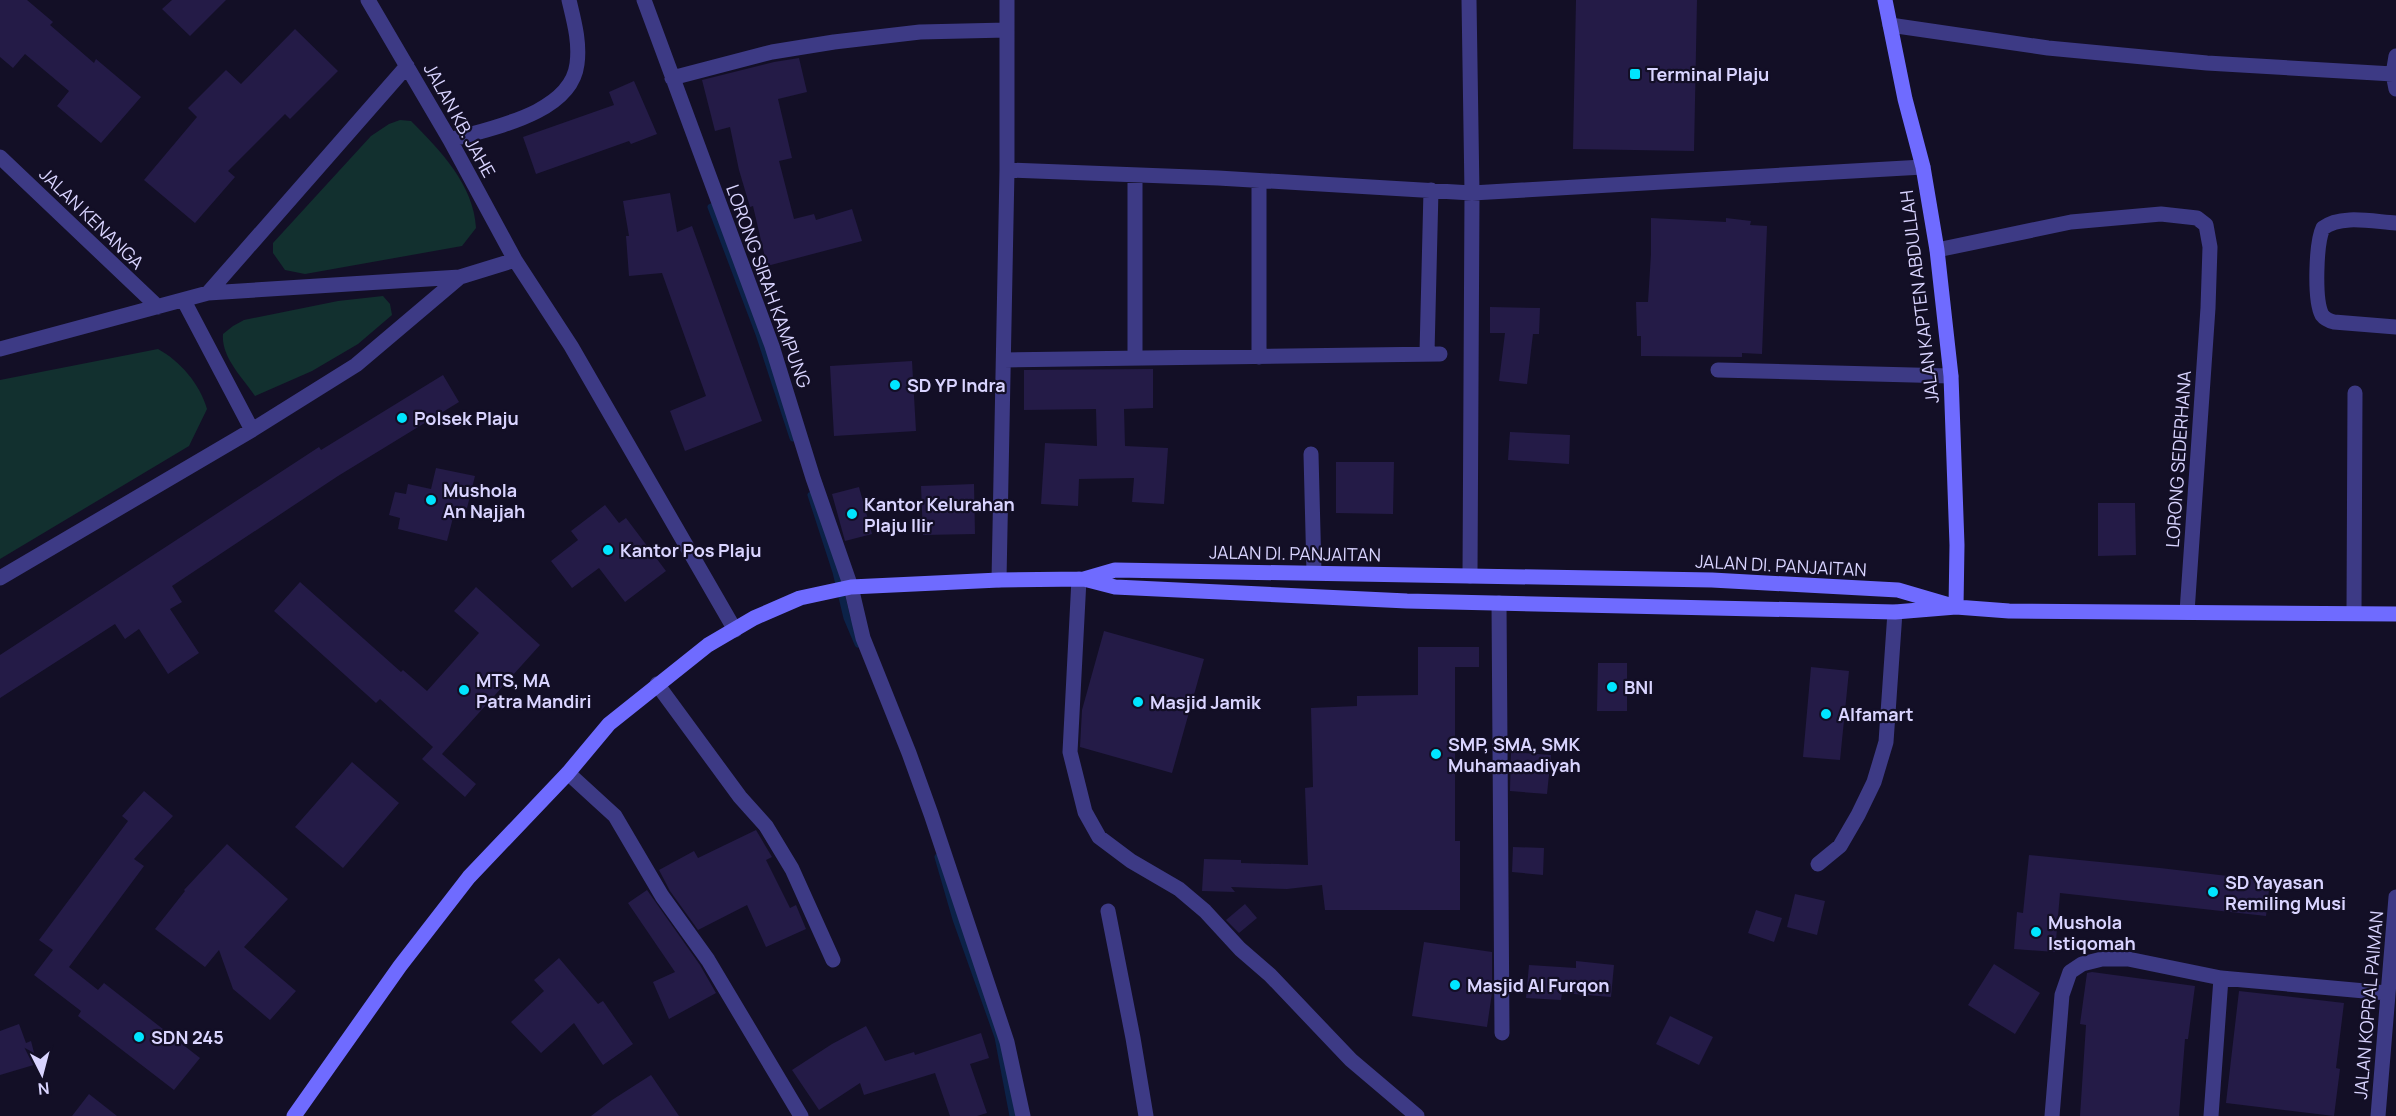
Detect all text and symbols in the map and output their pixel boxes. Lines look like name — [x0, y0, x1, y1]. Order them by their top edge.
street label: JALAN KB. JAHE — [419, 59, 501, 181]
place label: Terminal Plaju — [1647, 62, 1769, 86]
marker: Terminal Plaju — [1628, 67, 1642, 81]
street label: JALAN KENANGA — [35, 162, 150, 274]
street label: LORONG SIRAH KAMPUNG — [721, 181, 817, 391]
street label: JALAN KAPTEN ABDULLAH — [1894, 189, 1944, 405]
street label: LORONG SEDERHANA — [2160, 369, 2196, 548]
place label: SD YP Indra — [907, 373, 1006, 397]
marker: SD YP Indra — [888, 378, 902, 392]
place label: Polsek Plaju — [414, 406, 519, 430]
marker: Polsek Plaju — [395, 411, 409, 425]
place label: Mushola An Najjah — [443, 478, 525, 523]
place label: Kantor Kelurahan Plaju Ilir — [864, 492, 1015, 537]
marker: Mushola An Najjah — [424, 493, 438, 507]
marker: Kantor Kelurahan Plaju Ilir — [845, 507, 859, 521]
place label: Kantor Pos Plaju — [620, 538, 761, 562]
street label: JALAN DI. PANJAITAN — [1209, 540, 1381, 566]
marker: Kantor Pos Plaju — [601, 543, 615, 557]
street label: JALAN DI. PANJAITAN — [1695, 549, 1867, 581]
place label: MTS, MA Patra Mandiri — [476, 668, 592, 713]
place label: BNI — [1624, 675, 1653, 699]
marker: BNI — [1605, 680, 1619, 694]
marker: MTS, MA Patra Mandiri — [457, 683, 471, 697]
place label: Masjid Jamik — [1150, 690, 1262, 714]
marker: Masjid Jamik — [1131, 695, 1145, 709]
place label: Alfamart — [1838, 702, 1914, 726]
marker: Alfamart — [1819, 707, 1833, 721]
place label: SMP, SMA, SMK Muhamaadiyah — [1448, 732, 1581, 777]
marker: SMP, SMA, SMK Muhamaadiyah — [1429, 747, 1443, 761]
place label: SD Yayasan Remiling Musi — [2225, 870, 2346, 915]
marker: SD Yayasan Remiling Musi — [2206, 885, 2220, 899]
place label: Mushola Istiqomah — [2048, 910, 2136, 955]
street label: JALAN KOPRAL PAIMAN — [2348, 910, 2388, 1100]
marker: Mushola Istiqomah — [2029, 925, 2043, 939]
place label: Masjid Al Furqon — [1467, 973, 1610, 997]
marker: Masjid Al Furqon — [1448, 978, 1462, 992]
place label: SDN 245 — [151, 1025, 224, 1049]
marker: SDN 245 — [132, 1030, 146, 1044]
north arrow — [12, 1044, 72, 1104]
text: N — [37, 1077, 50, 1100]

